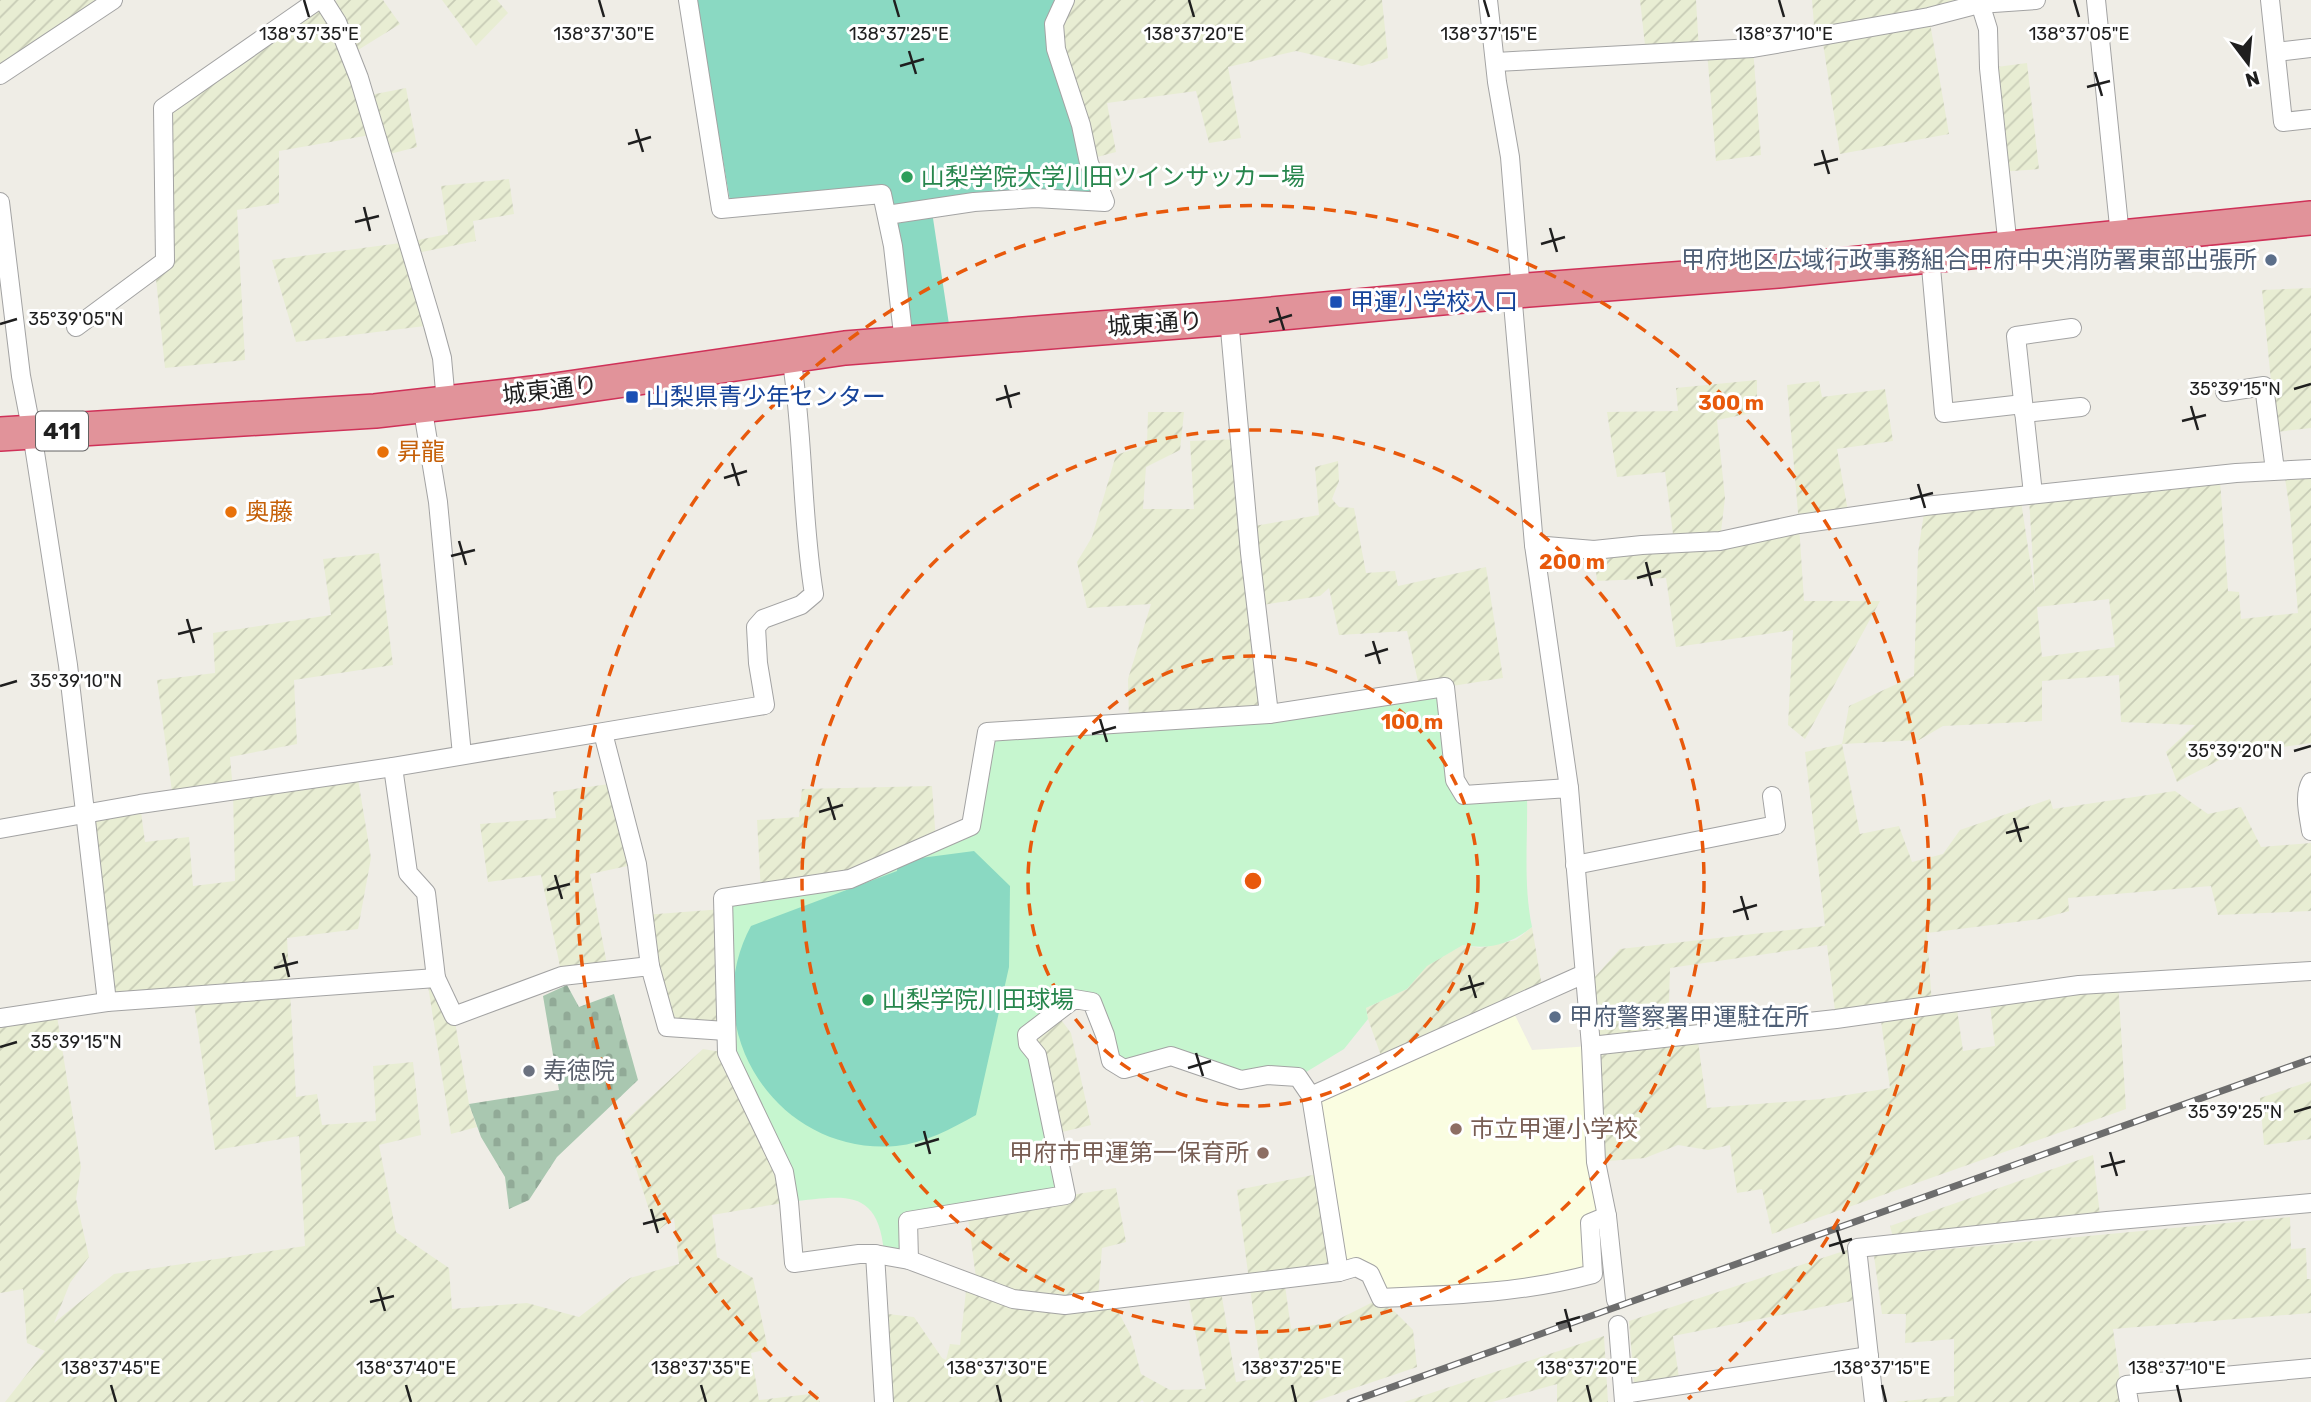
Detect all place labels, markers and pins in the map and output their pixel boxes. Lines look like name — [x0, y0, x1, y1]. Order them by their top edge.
place label: 山梨学院大学川田ツインサッカー場 — [921, 163, 1305, 191]
marker: 山梨学院大学川田ツインサッカー場 — [899, 169, 915, 185]
place label: 甲府地区広域行政事務組合甲府中央消防署東部出張所 — [1681, 246, 2257, 274]
marker: 甲府地区広域行政事務組合甲府中央消防署東部出張所 — [2263, 252, 2279, 268]
place label: 甲運小学校入口 — [1350, 288, 1518, 316]
marker: 甲運小学校入口 — [1328, 294, 1344, 310]
place label: 山梨県青少年センター — [646, 383, 886, 411]
marker: 山梨県青少年センター — [624, 389, 640, 405]
place label: 昇龍 — [397, 438, 445, 466]
marker: 昇龍 — [375, 444, 391, 460]
place label: 奥藤 — [245, 498, 293, 526]
marker: 奥藤 — [223, 504, 239, 520]
centre of rings — [1241, 869, 1265, 893]
place label: 山梨学院川田球場 — [882, 986, 1074, 1014]
marker: 山梨学院川田球場 — [860, 992, 876, 1008]
place label: 甲府警察署甲運駐在所 — [1569, 1003, 1809, 1031]
marker: 甲府警察署甲運駐在所 — [1547, 1009, 1563, 1025]
place label: 寿徳院 — [543, 1057, 615, 1085]
marker: 寿徳院 — [521, 1063, 537, 1079]
place label: 市立甲運小学校 — [1470, 1115, 1638, 1143]
marker: 市立甲運小学校 — [1448, 1121, 1464, 1137]
place label: 甲府市甲運第一保育所 — [1009, 1139, 1249, 1167]
marker: 甲府市甲運第一保育所 — [1255, 1145, 1271, 1161]

